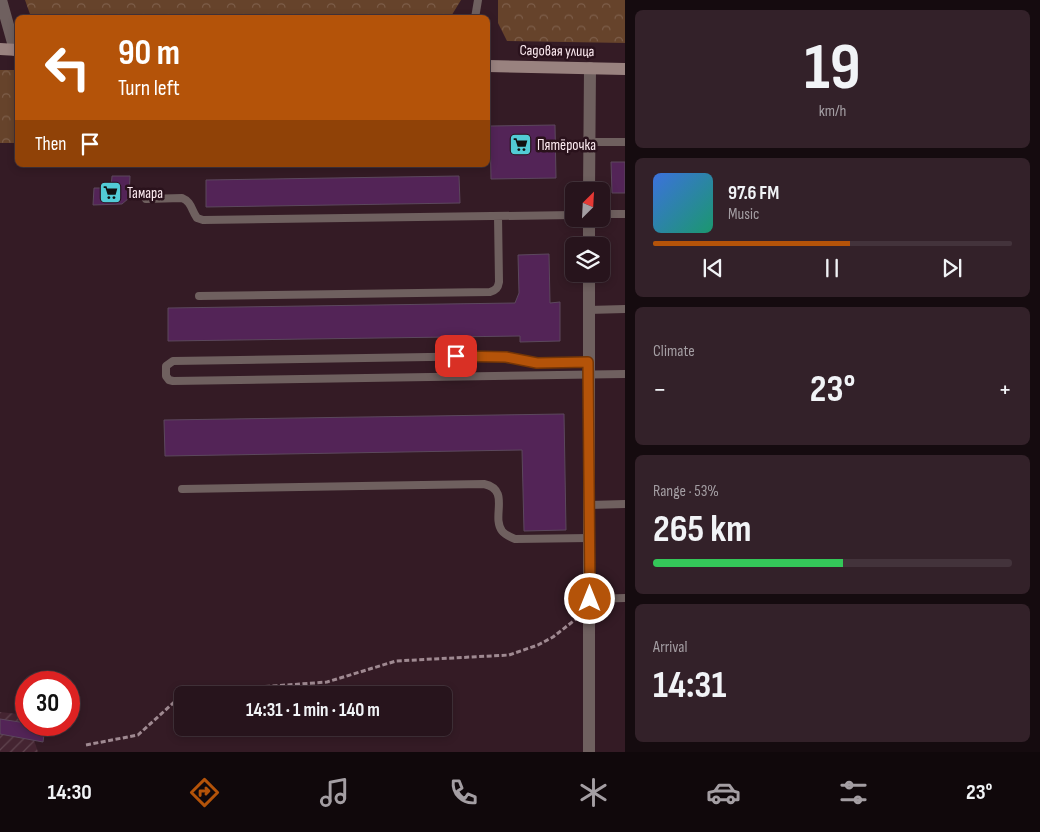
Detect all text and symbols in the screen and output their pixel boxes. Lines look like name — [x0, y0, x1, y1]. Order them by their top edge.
text: 19 — [804, 30, 861, 108]
text: 90 m — [118, 32, 180, 75]
icon: left — [35, 35, 100, 100]
street label: Садовая улица — [519, 41, 595, 61]
text: Turn left — [118, 75, 180, 102]
text: km/h — [819, 102, 846, 121]
icon: arrive — [76, 130, 104, 158]
text: Then — [35, 133, 66, 156]
supermarket icon: Пятёрочка — [509, 133, 533, 157]
place label: Пятёрочка — [537, 136, 596, 155]
supermarket icon: Тамара — [99, 181, 123, 205]
north arrow — [565, 182, 610, 228]
map controls — [565, 182, 610, 282]
text: 97.6 FM — [728, 182, 779, 205]
place label: Тамара — [127, 184, 163, 203]
text: Music — [728, 205, 759, 224]
button: layers — [565, 237, 610, 282]
icon: previous — [699, 254, 727, 282]
icon: pause — [818, 254, 846, 282]
icon: next — [938, 254, 966, 282]
pin — [435, 335, 477, 377]
icon: arrive — [442, 342, 470, 370]
text: Climate — [653, 342, 695, 361]
text: 23° — [810, 367, 855, 412]
text: − — [653, 373, 667, 406]
text: + — [998, 373, 1012, 406]
text: Range · 53% — [653, 482, 719, 501]
text: 265 km — [653, 507, 751, 552]
position arrow — [563, 572, 615, 624]
text: Arrival — [653, 638, 687, 657]
text: 14:31 — [653, 663, 726, 708]
speed limit sign: 30 — [15, 671, 80, 736]
text: 14:31 · 1 min · 140 m — [246, 699, 380, 722]
icon: directions — [187, 775, 222, 810]
icon: music — [317, 775, 352, 810]
icon: phone — [446, 775, 481, 810]
icon: climate — [576, 775, 611, 810]
icon: car — [706, 775, 741, 810]
icon: filters — [836, 775, 871, 810]
text: 14:30 — [47, 779, 92, 806]
text: 23° — [966, 779, 992, 806]

